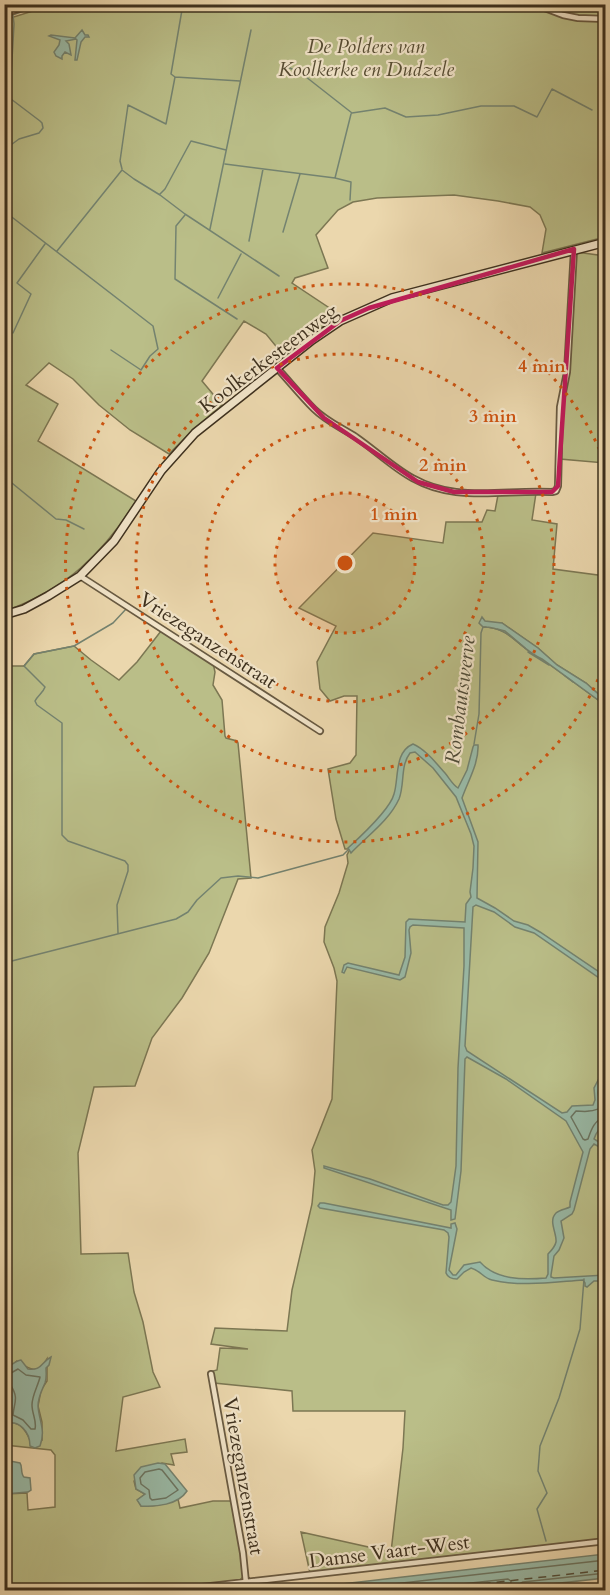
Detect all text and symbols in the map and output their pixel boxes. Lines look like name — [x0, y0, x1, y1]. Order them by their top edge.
park label: De Polders van Koolkerke en Dudzele — [278, 33, 454, 83]
street label: Koolkerkesteenweg — [193, 297, 344, 420]
text: 4 min — [518, 354, 566, 379]
text: 3 min — [469, 404, 517, 429]
text: 2 min — [419, 453, 467, 478]
text: 1 min — [370, 502, 418, 527]
centre of rings — [335, 553, 355, 573]
street label: Vriezeganzenstraat — [134, 586, 282, 695]
water label: Rombautswerve — [438, 633, 483, 766]
street label: Vriezeganzenstraat — [216, 1395, 271, 1558]
street label: Damse Vaart-West — [307, 1528, 472, 1575]

